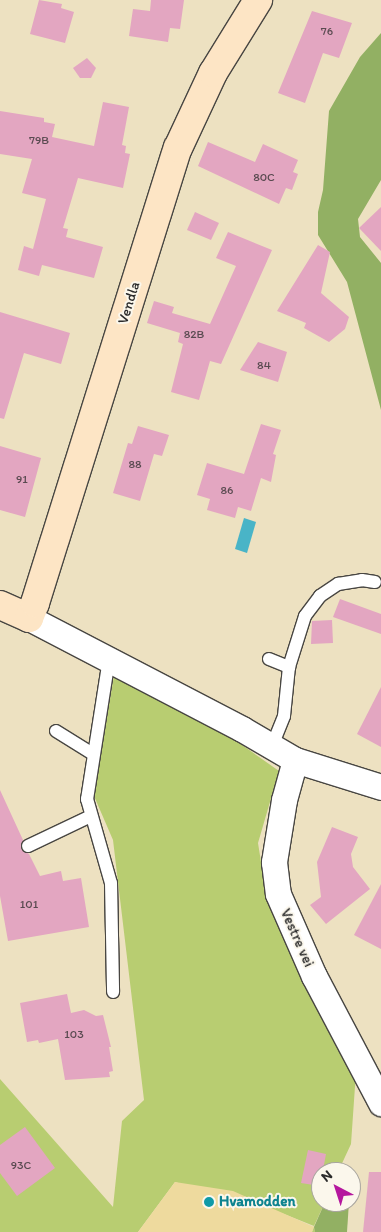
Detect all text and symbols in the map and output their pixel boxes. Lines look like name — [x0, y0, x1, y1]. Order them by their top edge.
house number: 76 — [321, 25, 333, 39]
house number: 79B — [29, 134, 49, 148]
house number: 80C — [253, 171, 275, 185]
street label: Vendla — [114, 280, 144, 326]
house number: 82B — [184, 328, 204, 342]
house number: 84 — [257, 359, 271, 373]
house number: 88 — [128, 458, 142, 472]
house number: 91 — [16, 473, 28, 487]
house number: 86 — [221, 484, 233, 498]
house number: 101 — [20, 898, 38, 912]
street label: Vestre vei — [276, 906, 318, 970]
house number: 103 — [64, 1028, 84, 1042]
house number: 93C — [11, 1159, 31, 1173]
north arrow — [311, 1162, 361, 1212]
text: N — [318, 1166, 336, 1185]
place label: Hvamodden — [219, 1193, 295, 1211]
marker: Hvamodden — [203, 1196, 215, 1208]

